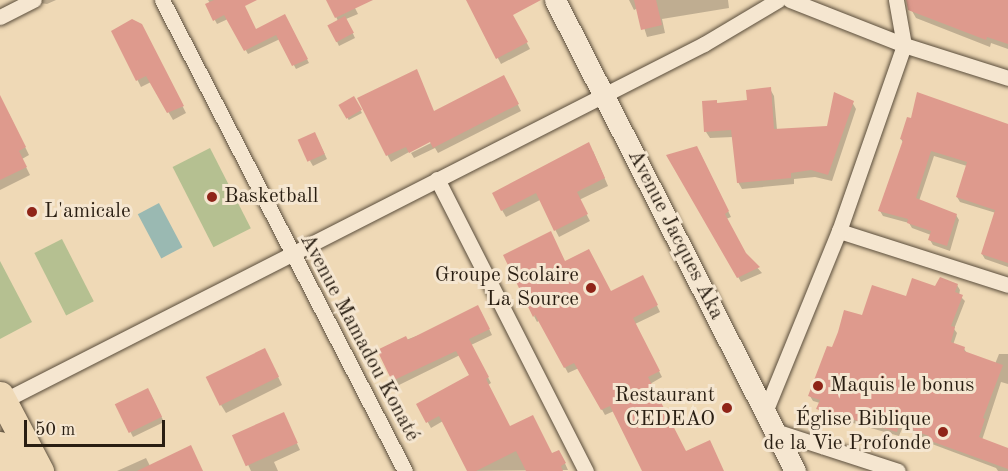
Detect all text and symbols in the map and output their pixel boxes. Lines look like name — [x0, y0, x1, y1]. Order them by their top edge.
street label: Avenue Jacques Aka — [621, 146, 729, 324]
place label: Basketball — [224, 184, 318, 210]
marker: Basketball — [205, 190, 219, 204]
place label: L'amicale — [44, 199, 131, 225]
marker: L'amicale — [25, 205, 39, 219]
street label: Avenue Mamadou Konaté — [294, 230, 424, 446]
place label: Groupe Scolaire La Source — [435, 263, 579, 313]
marker: Groupe Scolaire La Source — [584, 281, 598, 295]
place label: Maquis le bonus — [830, 373, 974, 399]
marker: Maquis le bonus — [811, 379, 825, 393]
place label: Restaurant CEDEAO — [615, 383, 715, 433]
marker: Restaurant CEDEAO — [720, 401, 734, 415]
place label: Église Biblique de la Vie Profonde — [763, 407, 931, 457]
scale bar — [27, 408, 168, 446]
text: 50 m — [35, 421, 75, 439]
marker: Église Biblique de la Vie Profonde — [936, 425, 950, 439]

